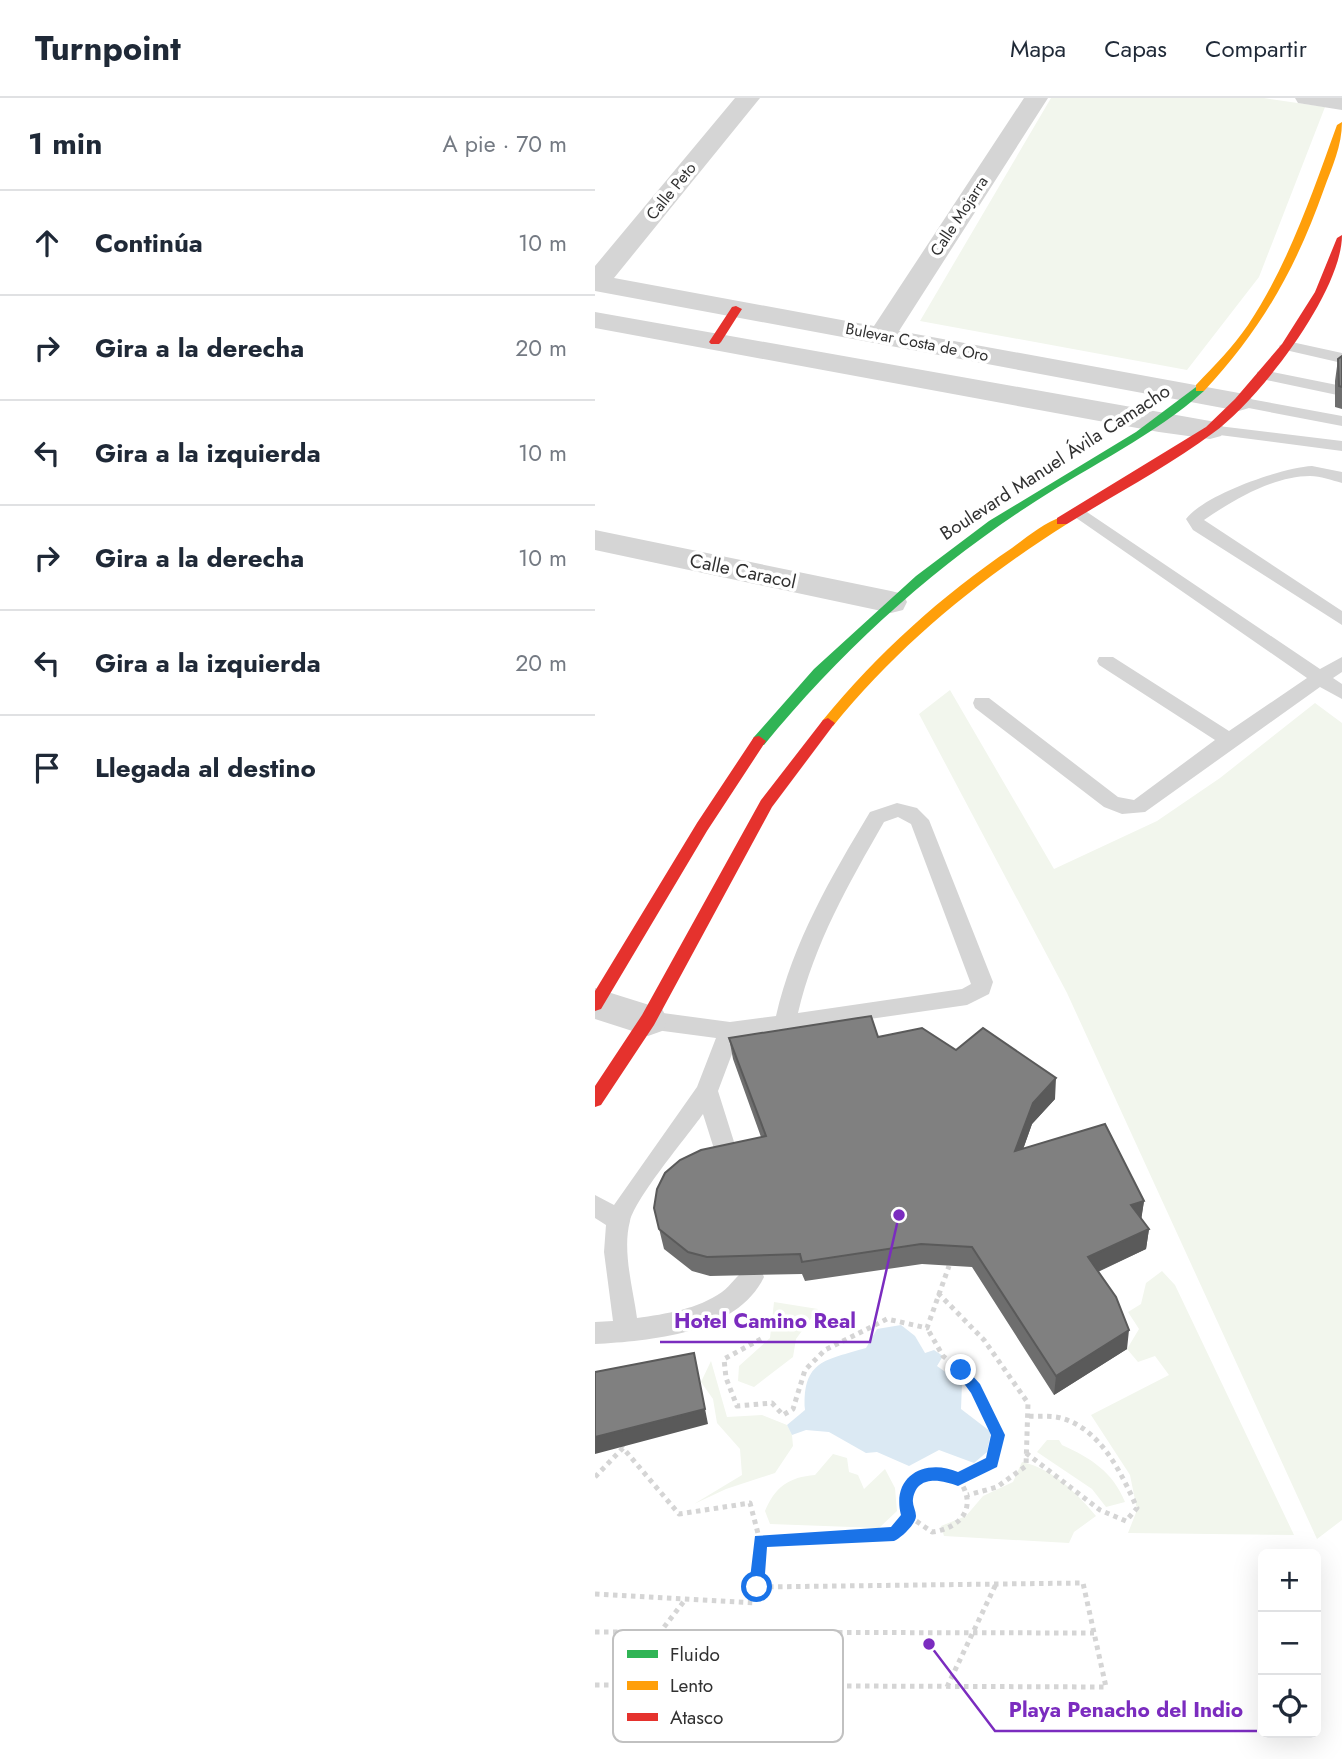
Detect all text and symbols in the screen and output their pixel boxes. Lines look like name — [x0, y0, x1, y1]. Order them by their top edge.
text: Turnpoint — [35, 25, 181, 72]
text: Mapa — [1010, 31, 1066, 66]
text: Capas — [1104, 31, 1167, 66]
text: Compartir — [1205, 31, 1307, 66]
text: 1 min — [28, 122, 102, 165]
text: A pie · 70 m — [443, 127, 567, 161]
street label: Calle Peto — [641, 157, 702, 225]
street label: Calle Mojarra — [925, 172, 993, 260]
icon: ahead — [28, 224, 66, 262]
text: Continúa — [95, 224, 203, 262]
text: 10 m — [518, 226, 567, 260]
street label: Bulevar Costa de Oro — [843, 317, 991, 367]
icon: right — [28, 329, 66, 367]
text: Gira a la derecha — [95, 329, 304, 367]
text: 20 m — [515, 331, 567, 365]
street label: Boulevard Manuel Ávila Camacho — [935, 377, 1175, 547]
icon: left — [28, 434, 66, 472]
text: Gira a la izquierda — [95, 434, 321, 472]
text: 10 m — [518, 436, 567, 470]
icon: right — [28, 539, 66, 577]
text: Gira a la derecha — [95, 539, 304, 577]
text: 10 m — [518, 541, 567, 575]
street label: Calle Caracol — [687, 547, 799, 595]
icon: left — [28, 644, 66, 682]
text: Gira a la izquierda — [95, 644, 321, 682]
text: 20 m — [515, 646, 567, 680]
icon: arrive — [28, 749, 66, 787]
text: Llegada al destino — [95, 749, 316, 787]
callout: Hotel Camino Real — [660, 1300, 870, 1342]
text: Hotel Camino Real — [674, 1306, 856, 1336]
route end — [945, 1354, 976, 1385]
map controls — [1258, 1549, 1321, 1738]
button: + — [1258, 1549, 1321, 1612]
route start — [741, 1571, 772, 1602]
button: − — [1258, 1612, 1321, 1675]
legend — [613, 1630, 843, 1742]
text: Fluido — [670, 1641, 720, 1668]
text: Lento — [670, 1672, 713, 1699]
button: locate — [1258, 1675, 1321, 1738]
callout: Playa Penacho del Indio — [995, 1689, 1257, 1731]
text: Playa Penacho del Indio — [1009, 1695, 1243, 1725]
text: Atasco — [670, 1704, 723, 1731]

